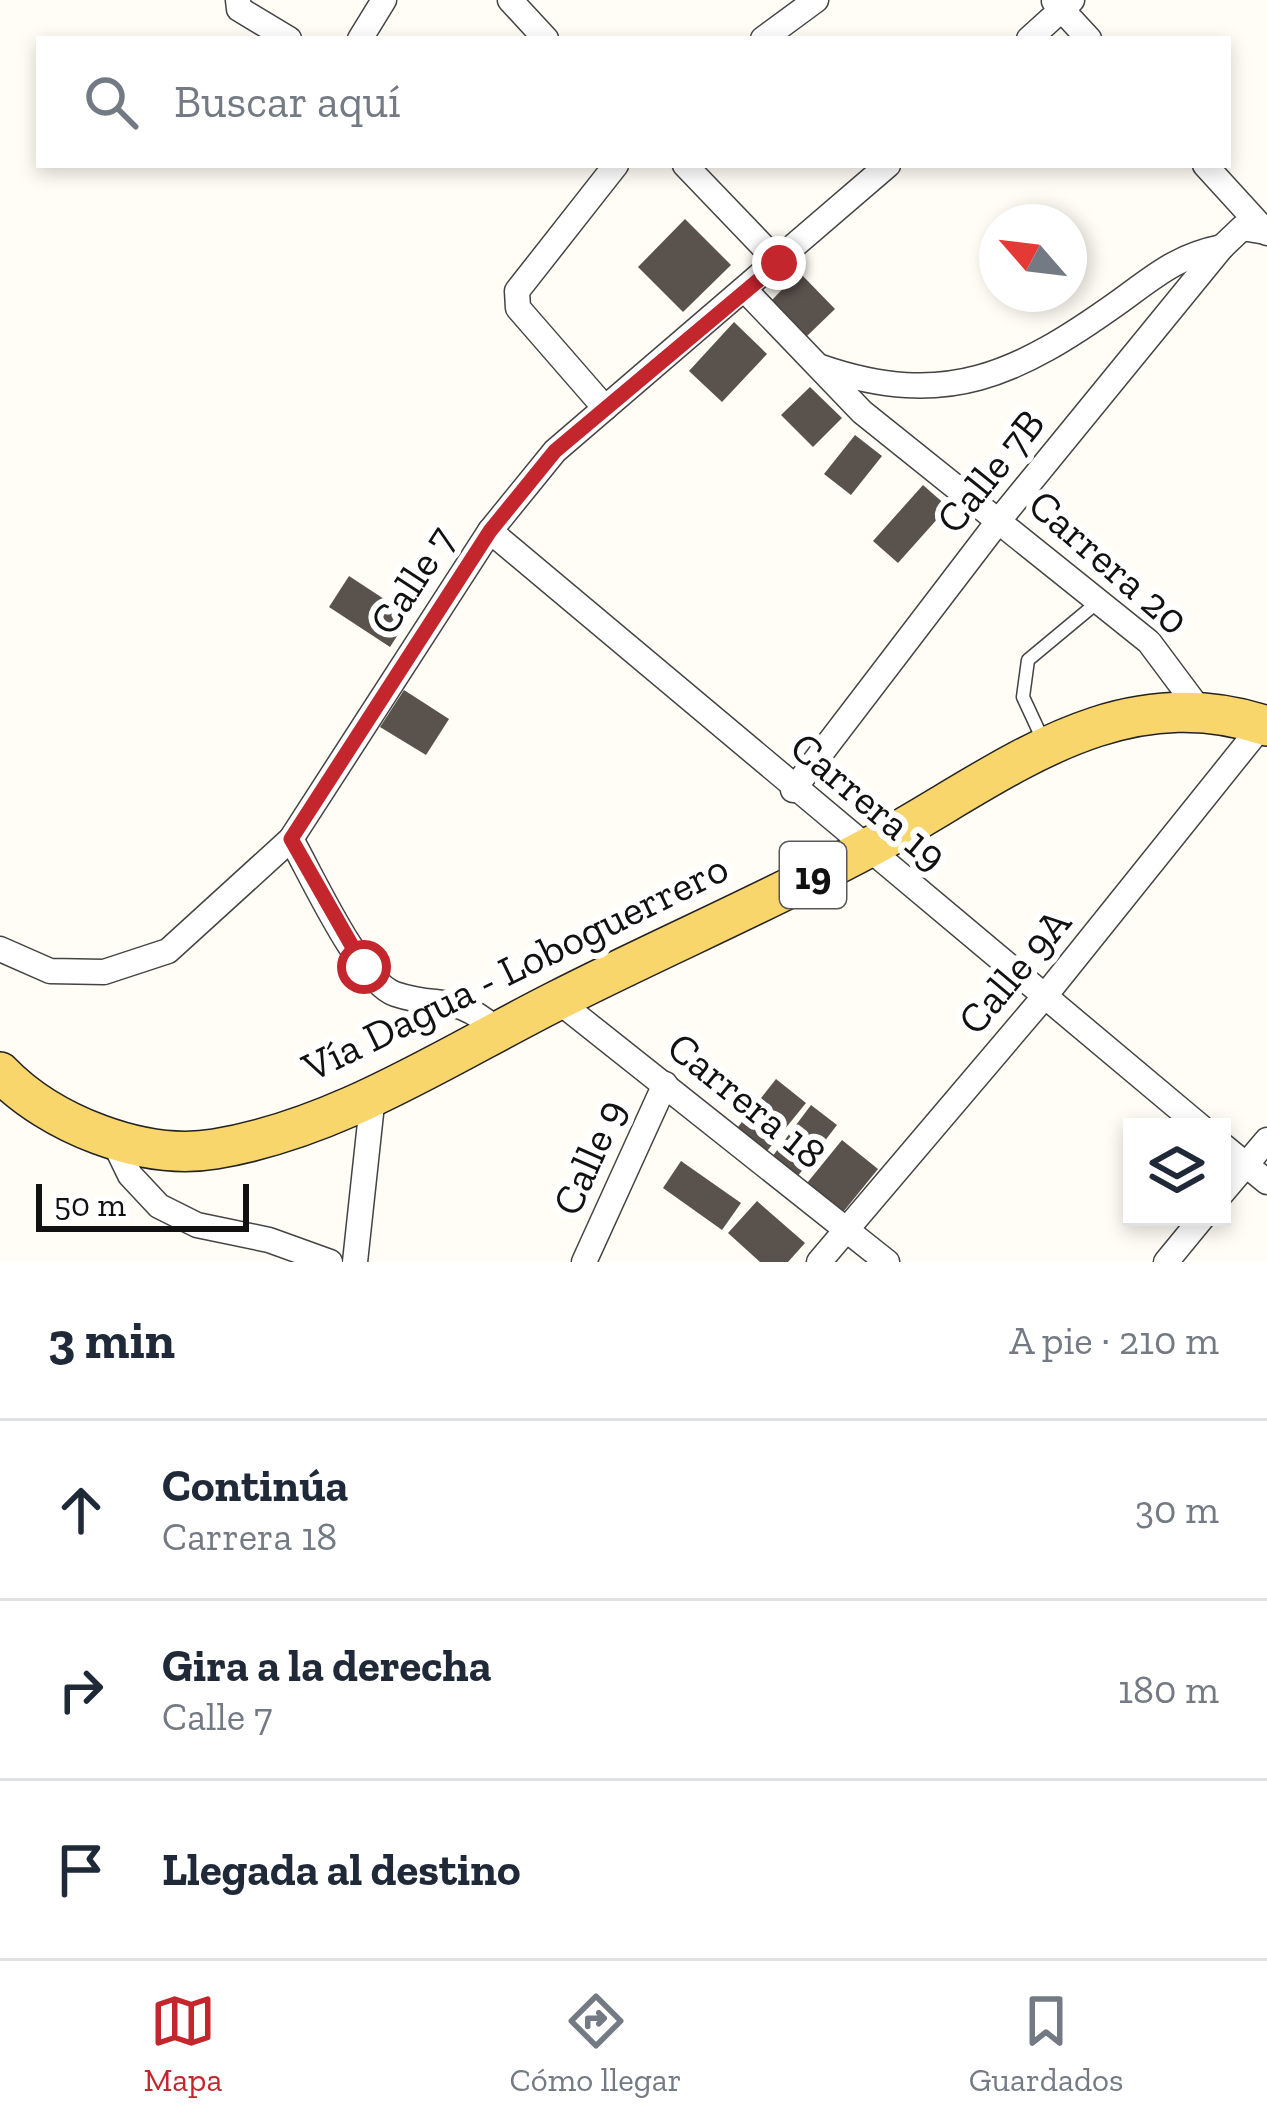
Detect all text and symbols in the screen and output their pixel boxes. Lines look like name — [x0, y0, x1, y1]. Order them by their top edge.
search box — [36, 36, 1231, 168]
icon: search — [78, 69, 144, 135]
text: Buscar aquí — [174, 75, 401, 129]
north arrow — [979, 204, 1087, 312]
route end — [752, 236, 806, 290]
street label: Calle 7B — [925, 399, 1055, 543]
street label: Carrera 20 — [1018, 479, 1200, 645]
street label: Calle 7 — [358, 516, 466, 644]
street label: Carrera 19 — [781, 721, 957, 881]
street label: Vía Dagua - Loboguerrero — [293, 842, 736, 1093]
road number: 19 — [780, 842, 846, 908]
street label: Calle 9A — [947, 897, 1082, 1044]
route start — [337, 940, 391, 994]
street label: Carrera 18 — [658, 1021, 836, 1179]
street label: Calle 9 — [541, 1091, 637, 1223]
map controls — [1123, 1118, 1231, 1226]
button: layers — [1123, 1118, 1231, 1226]
scale bar — [36, 1178, 249, 1231]
text: 50 m — [54, 1185, 126, 1224]
text: 3 min — [48, 1310, 175, 1371]
text: A pie · 210 m — [1009, 1317, 1219, 1364]
text: Continúa — [162, 1459, 348, 1513]
icon: ahead — [48, 1477, 114, 1543]
text: 30 m — [1135, 1486, 1219, 1533]
text: Carrera 18 — [162, 1513, 337, 1560]
text: Gira a la derecha — [162, 1639, 491, 1693]
icon: right — [48, 1657, 114, 1723]
text: 180 m — [1118, 1666, 1219, 1713]
text: Calle 7 — [162, 1693, 272, 1740]
icon: arrive — [48, 1837, 114, 1903]
text: Llegada al destino — [162, 1843, 520, 1897]
tab: Mapa — [144, 1988, 222, 2099]
tab: Cómo llegar — [510, 1988, 682, 2099]
tab: Guardados — [969, 1988, 1123, 2099]

